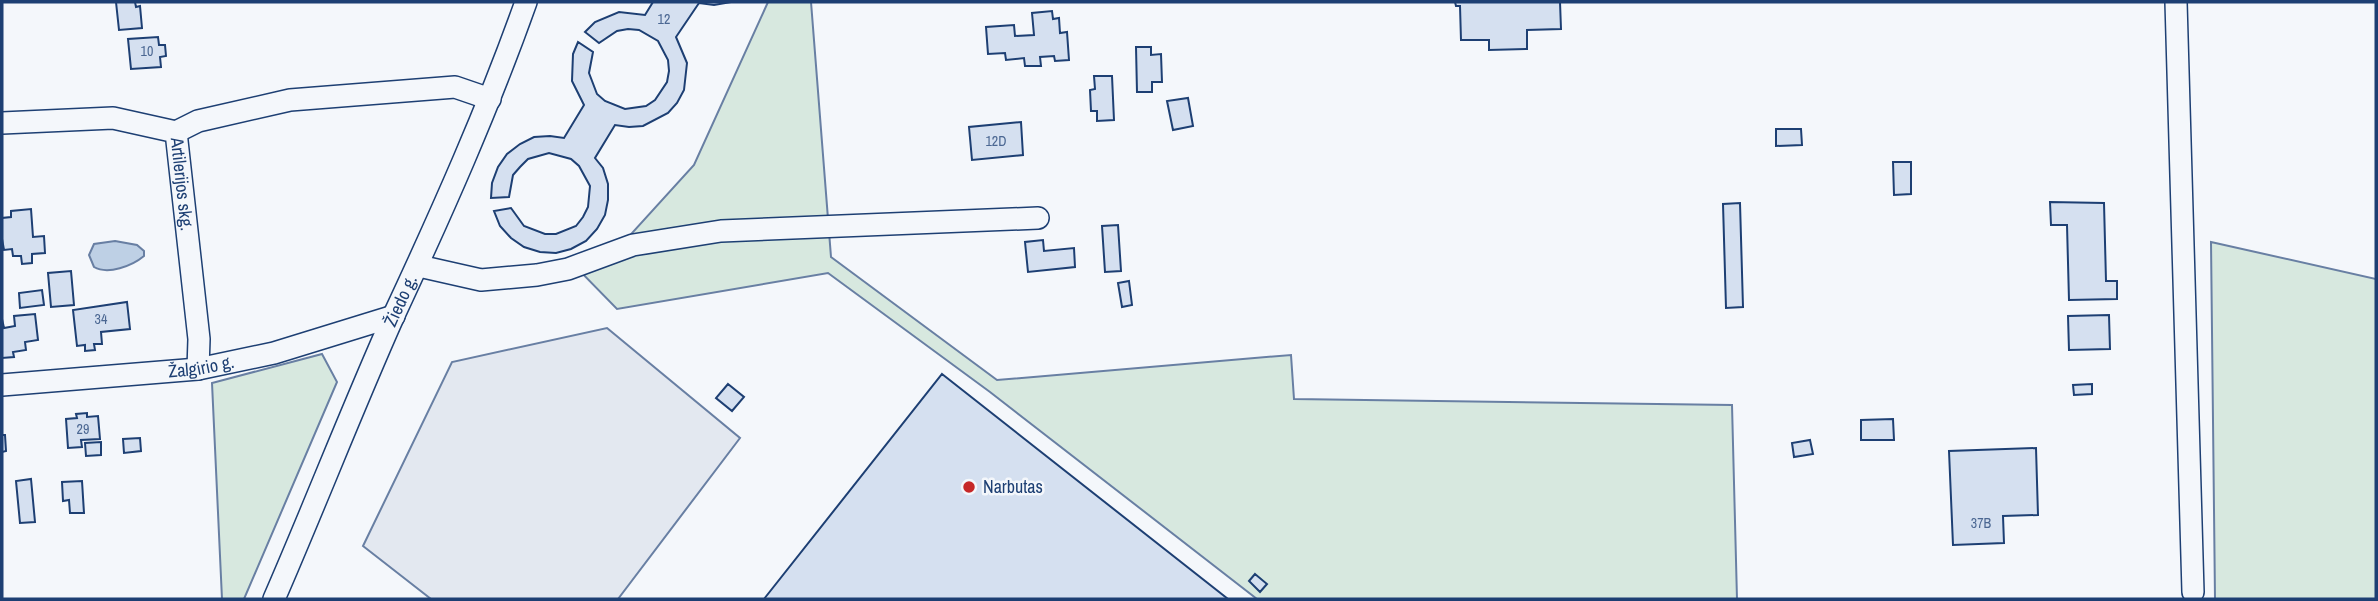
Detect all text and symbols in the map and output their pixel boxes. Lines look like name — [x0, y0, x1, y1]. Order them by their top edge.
house number: 12 — [658, 10, 670, 28]
house number: 10 — [141, 42, 153, 60]
house number: 12D — [985, 132, 1007, 150]
street label: Artilerijos skg. — [165, 135, 200, 232]
street label: Žiedo g. — [377, 271, 423, 330]
house number: 34 — [95, 310, 108, 328]
street label: Žalgirio g. — [167, 349, 236, 383]
house number: 29 — [77, 420, 89, 438]
place label: Narbutas — [983, 474, 1043, 499]
marker: Narbutas — [961, 479, 977, 495]
house number: 37B — [1971, 514, 1992, 532]

